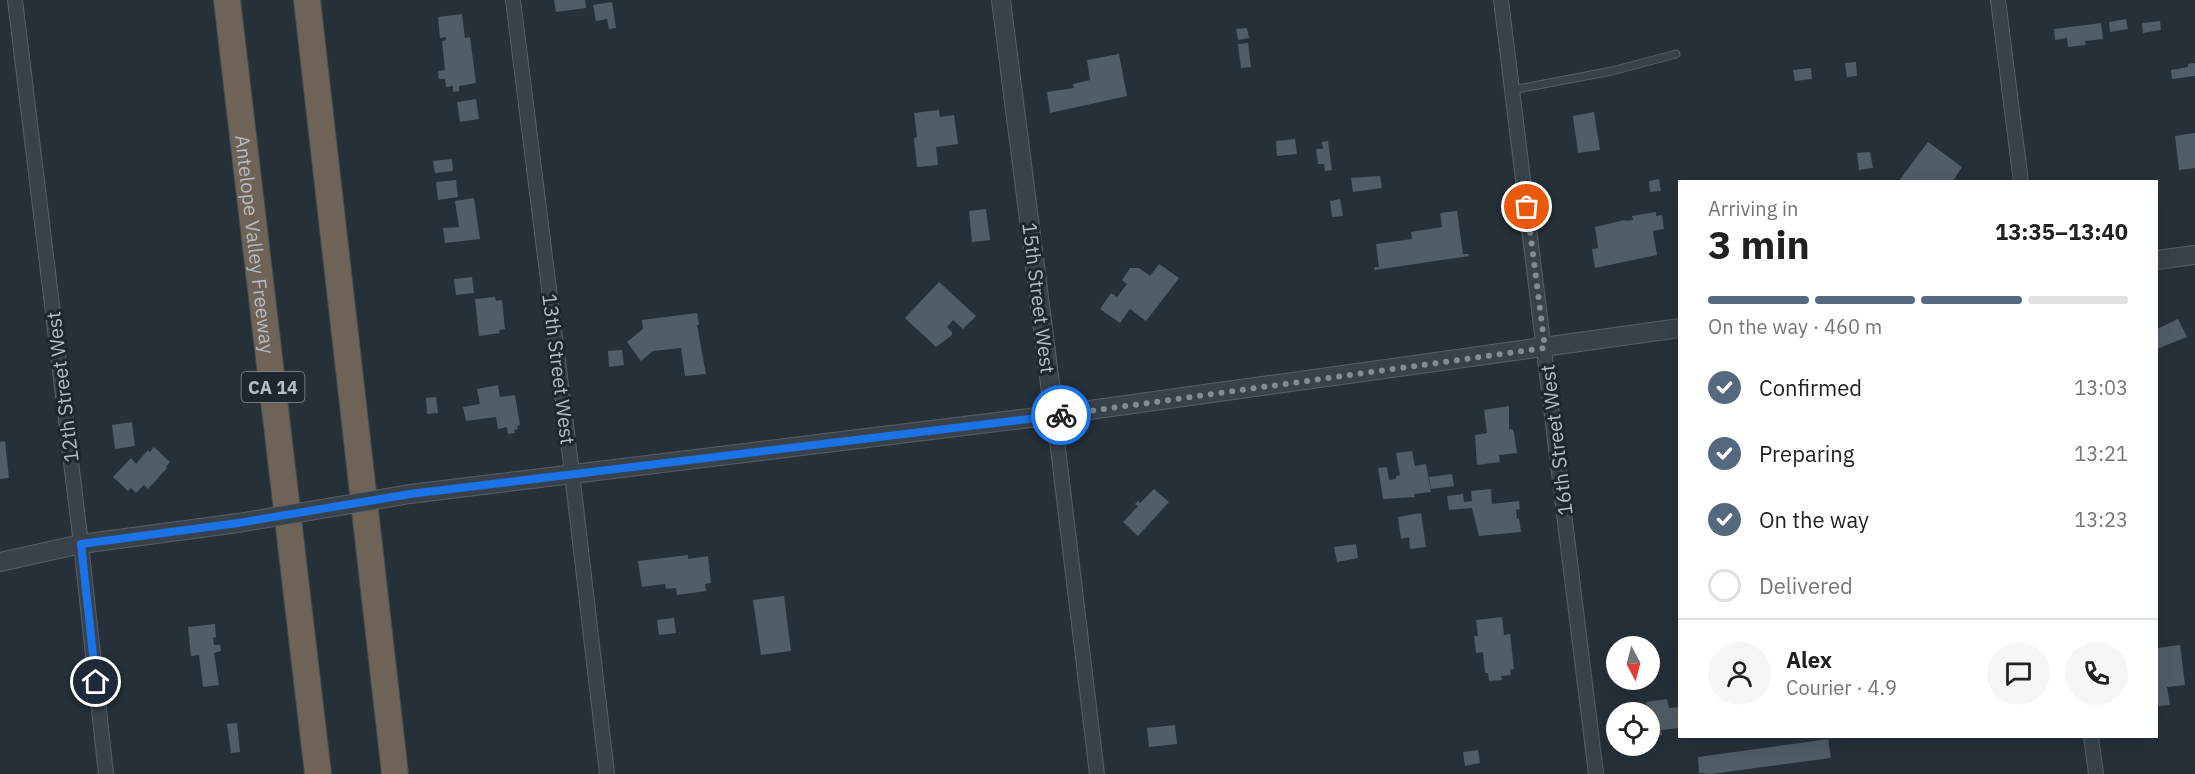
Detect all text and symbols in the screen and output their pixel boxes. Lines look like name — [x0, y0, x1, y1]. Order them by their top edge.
street label: Antelope Valley Freeway — [229, 133, 282, 355]
pin — [1501, 181, 1552, 232]
icon: bag — [1510, 190, 1543, 223]
text: Arriving in — [1708, 195, 1798, 222]
text: 13:35–13:40 — [1995, 217, 2128, 246]
text: 3 min — [1708, 219, 1810, 270]
street label: 15th Street West — [1016, 221, 1062, 375]
street label: 13th Street West — [536, 292, 582, 446]
street label: 12th Street West — [39, 310, 85, 464]
text: On the way · 460 m — [1708, 313, 1882, 340]
street label: 16th Street West — [1533, 363, 1579, 517]
icon: check — [1708, 371, 1741, 404]
road number: CA 14 — [242, 372, 304, 402]
text: Confirmed — [1759, 373, 1862, 402]
text: 13:03 — [2074, 374, 2128, 401]
courier — [1031, 385, 1091, 445]
icon: bike — [1045, 399, 1078, 432]
icon: check — [1708, 437, 1741, 470]
text: Preparing — [1759, 439, 1854, 468]
text: 13:21 — [2074, 440, 2128, 467]
icon: check — [1708, 503, 1741, 536]
text: On the way — [1759, 505, 1869, 534]
text: 13:23 — [2074, 506, 2128, 533]
text: Delivered — [1759, 571, 1853, 600]
north arrow — [1606, 636, 1660, 690]
map controls — [1606, 636, 1660, 756]
button: person — [1708, 642, 1771, 705]
button: chat — [1987, 642, 2050, 705]
button: phone — [2065, 642, 2128, 705]
text: Alex — [1786, 645, 1832, 674]
pin — [70, 656, 121, 707]
icon: home — [79, 665, 112, 698]
text: Courier · 4.9 — [1786, 674, 1897, 701]
button: locate — [1606, 702, 1660, 756]

